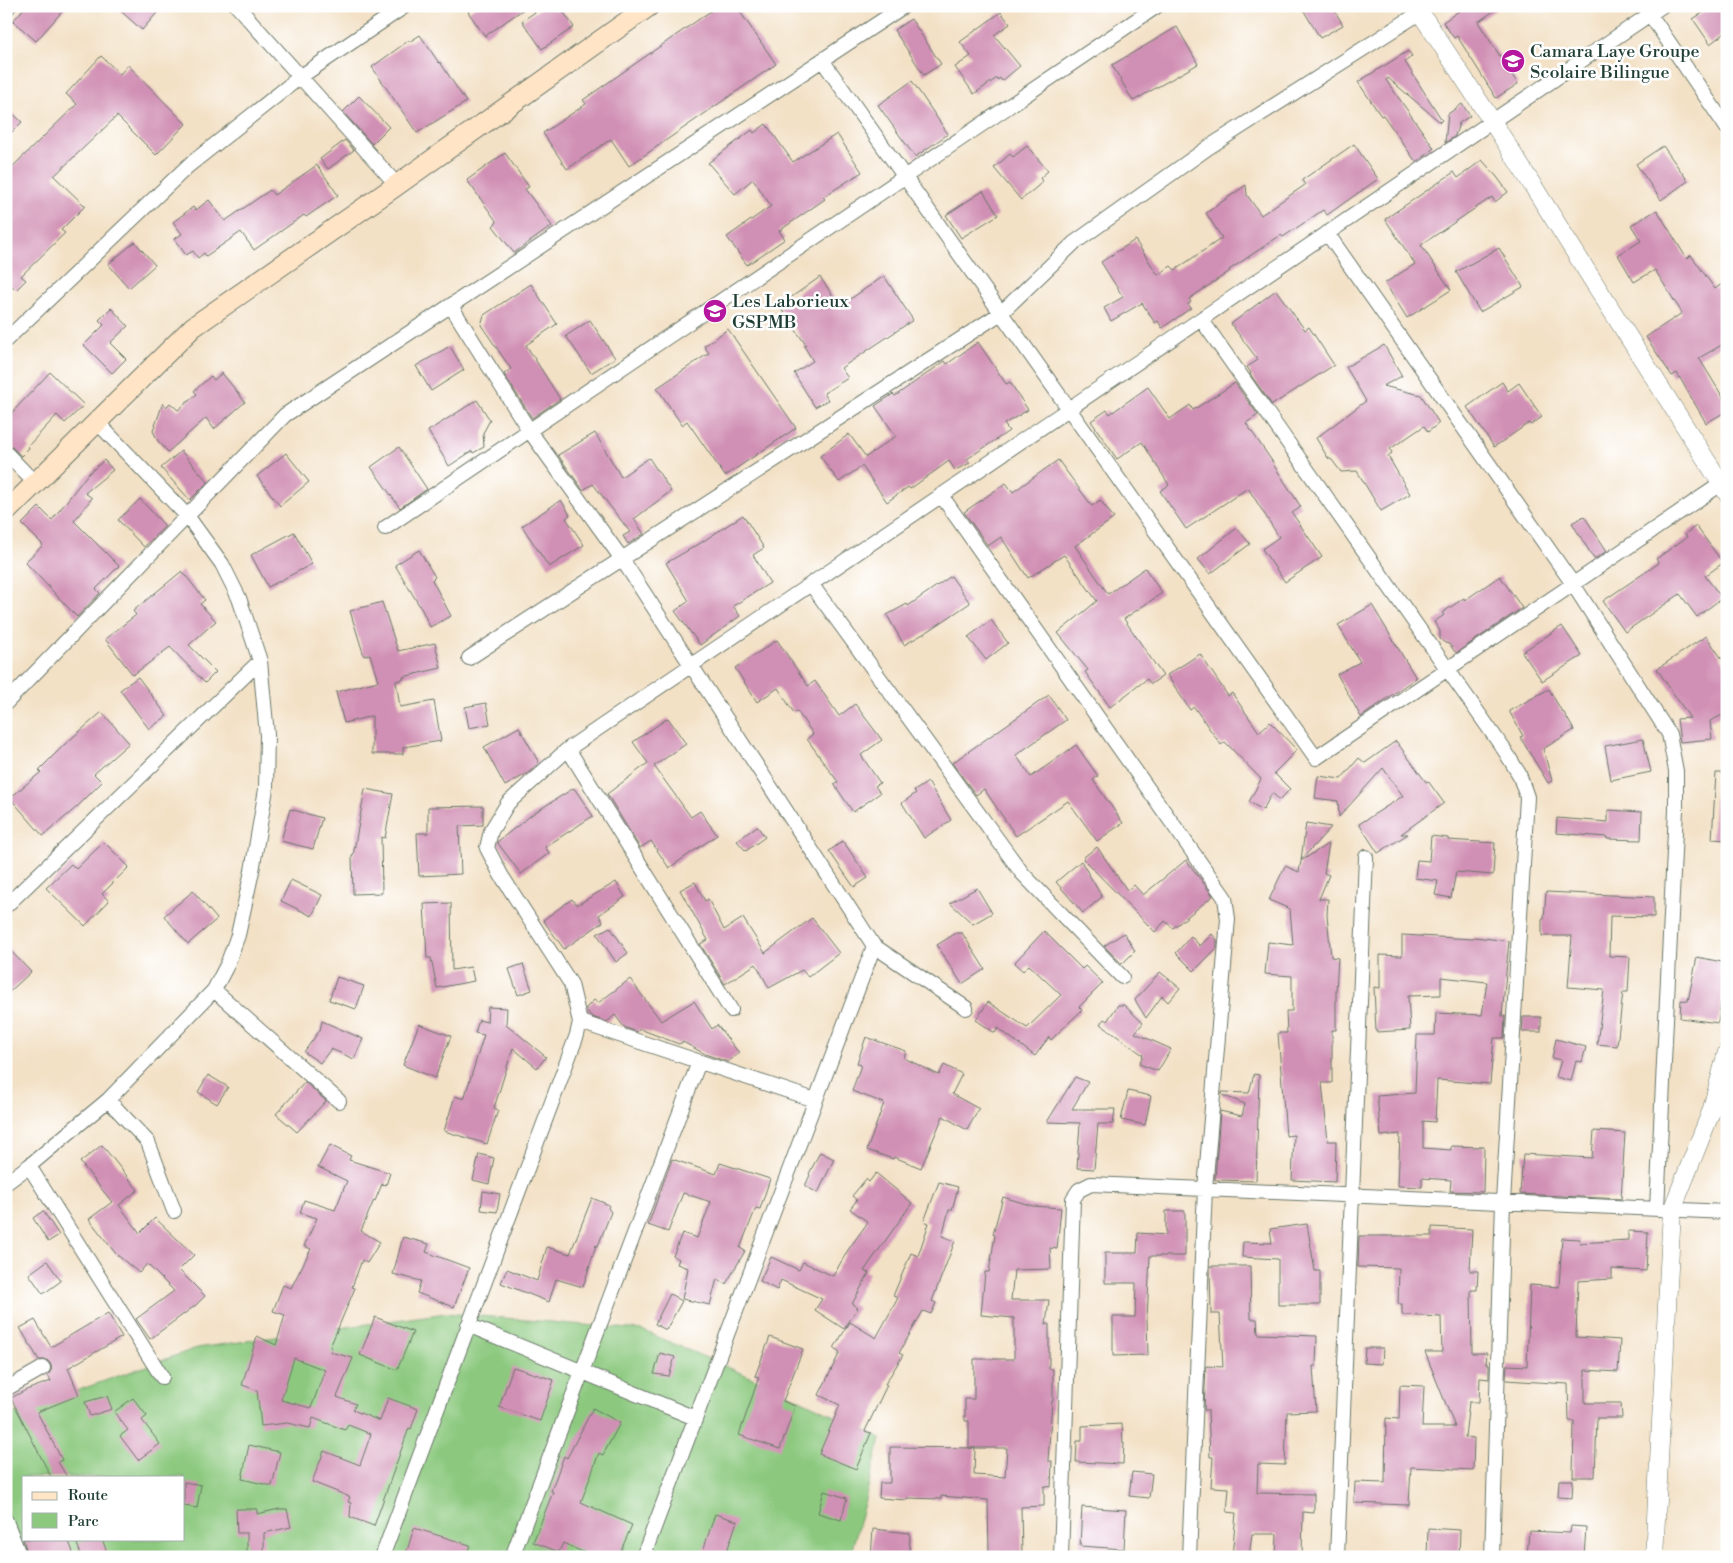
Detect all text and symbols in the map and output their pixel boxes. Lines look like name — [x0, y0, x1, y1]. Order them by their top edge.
place label: Camara Laye Groupe Scolaire Bilingue — [1530, 40, 1700, 84]
school or university icon: Camara Laye Groupe Scolaire Bilingue — [1500, 48, 1526, 74]
place label: Les Laborieux GSPMB — [732, 290, 849, 334]
school or university icon: Les Laborieux GSPMB — [702, 298, 728, 324]
legend — [22, 1476, 185, 1540]
text: Route — [68, 1486, 108, 1505]
text: Parc — [68, 1512, 99, 1531]

